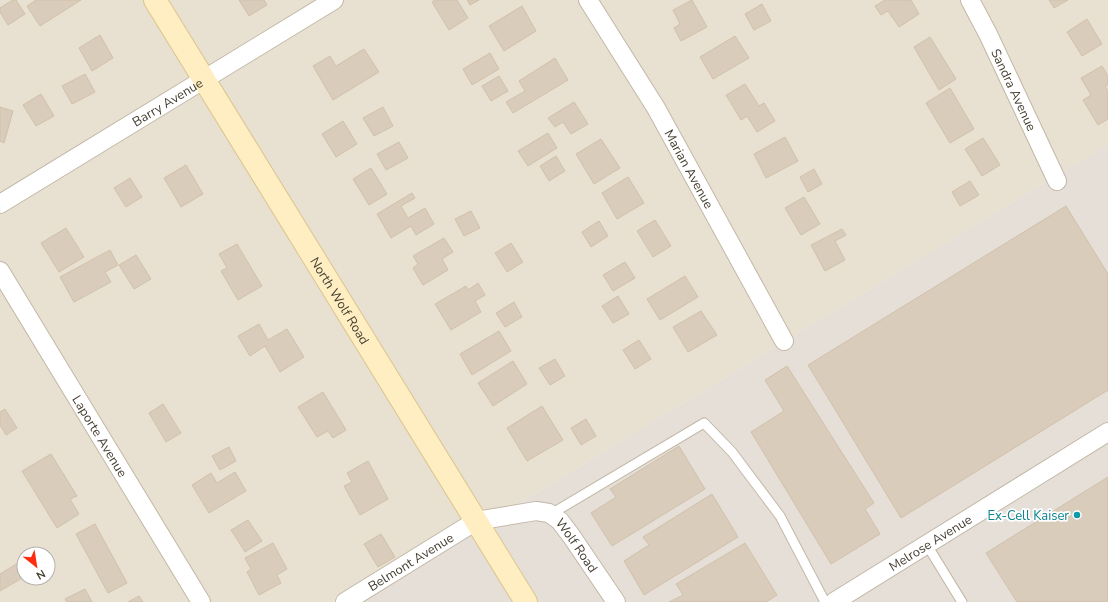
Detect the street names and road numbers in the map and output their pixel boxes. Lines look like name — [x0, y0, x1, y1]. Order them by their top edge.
street label: Sandra Avenue — [986, 46, 1040, 134]
street label: Barry Avenue — [129, 74, 207, 131]
street label: Marian Avenue — [660, 127, 718, 212]
street label: North Wolf Road — [306, 254, 373, 348]
street label: Laporte Avenue — [68, 392, 131, 481]
street label: Melrose Avenue — [886, 511, 976, 576]
street label: Wolf Road — [551, 515, 601, 576]
street label: Belmont Avenue — [365, 529, 457, 596]

